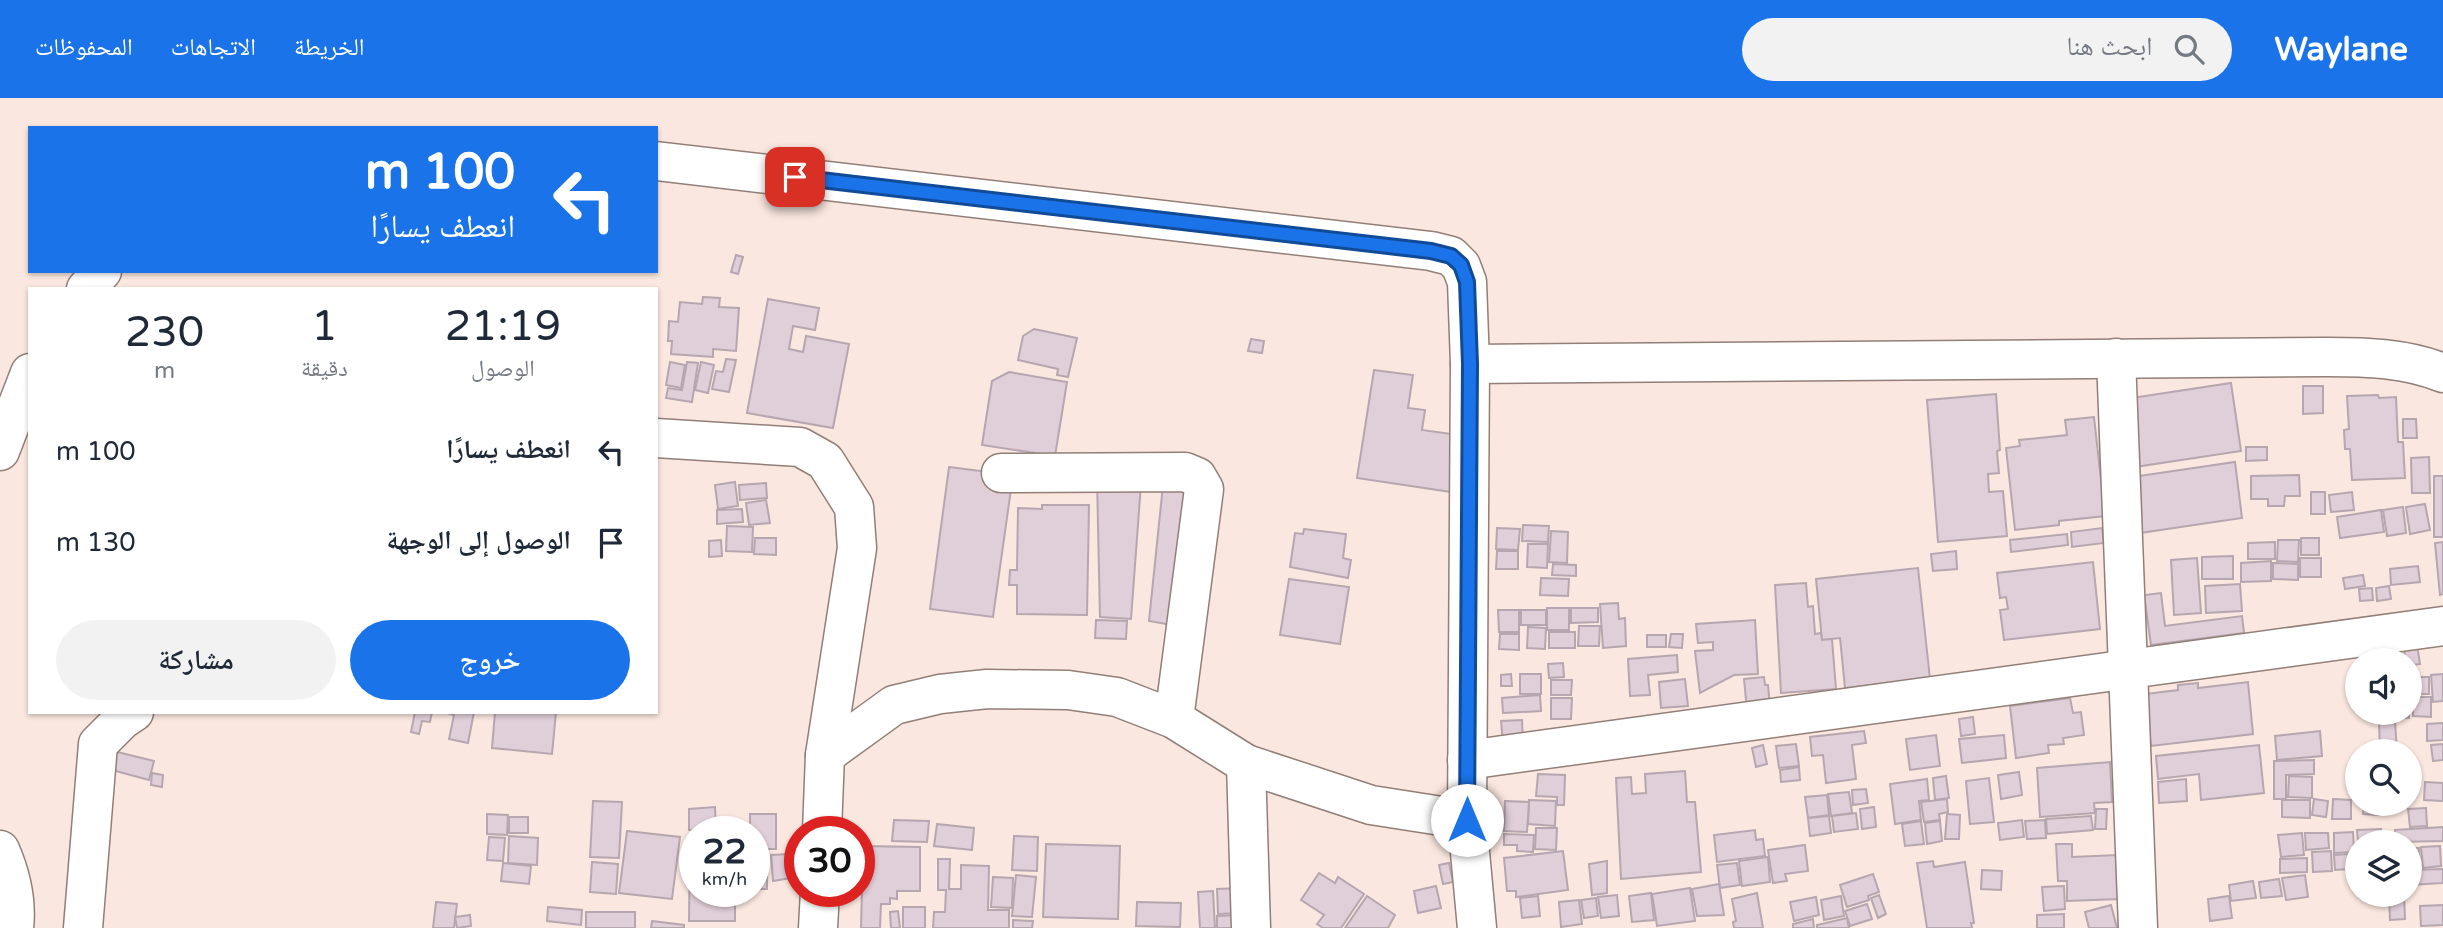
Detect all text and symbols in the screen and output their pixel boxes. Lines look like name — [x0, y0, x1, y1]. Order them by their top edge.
search box — [1742, 18, 2232, 81]
icon: search — [2170, 30, 2208, 68]
text: Waylane — [2274, 30, 2408, 69]
text: ابحث هنا — [2066, 31, 2152, 62]
text: المحفوظات — [35, 33, 133, 62]
text: الاتجاهات — [171, 33, 256, 62]
text: الخريطة — [294, 33, 365, 62]
text: 100 m — [365, 143, 515, 202]
pin — [765, 147, 825, 207]
icon: left — [539, 154, 630, 245]
icon: arrive — [776, 158, 814, 196]
text: انعطف يسارًا — [370, 208, 515, 246]
text: 1 — [311, 301, 338, 352]
text: 21:19 — [445, 301, 561, 352]
text: 230 — [125, 307, 204, 358]
text: دقيقة — [301, 355, 348, 383]
text: الوصول — [471, 355, 535, 383]
text: m — [154, 357, 175, 385]
icon: left — [592, 433, 630, 471]
text: انعطف يسارًا — [446, 434, 571, 465]
text: 100 m — [56, 436, 136, 467]
icon: arrive — [592, 524, 630, 562]
text: الوصول إلى الوجهة — [387, 525, 571, 556]
text: 130 m — [56, 527, 136, 558]
button: مشاركة — [56, 620, 336, 700]
button: خروج — [350, 620, 630, 700]
map controls — [2345, 648, 2422, 907]
button: sound — [2345, 648, 2422, 725]
button: search — [2345, 739, 2422, 816]
position arrow — [1430, 783, 1504, 857]
speed limit sign: 30 — [784, 816, 875, 907]
button: layers — [2345, 830, 2422, 907]
text: 22 — [703, 831, 746, 873]
text: km/h — [702, 868, 747, 890]

